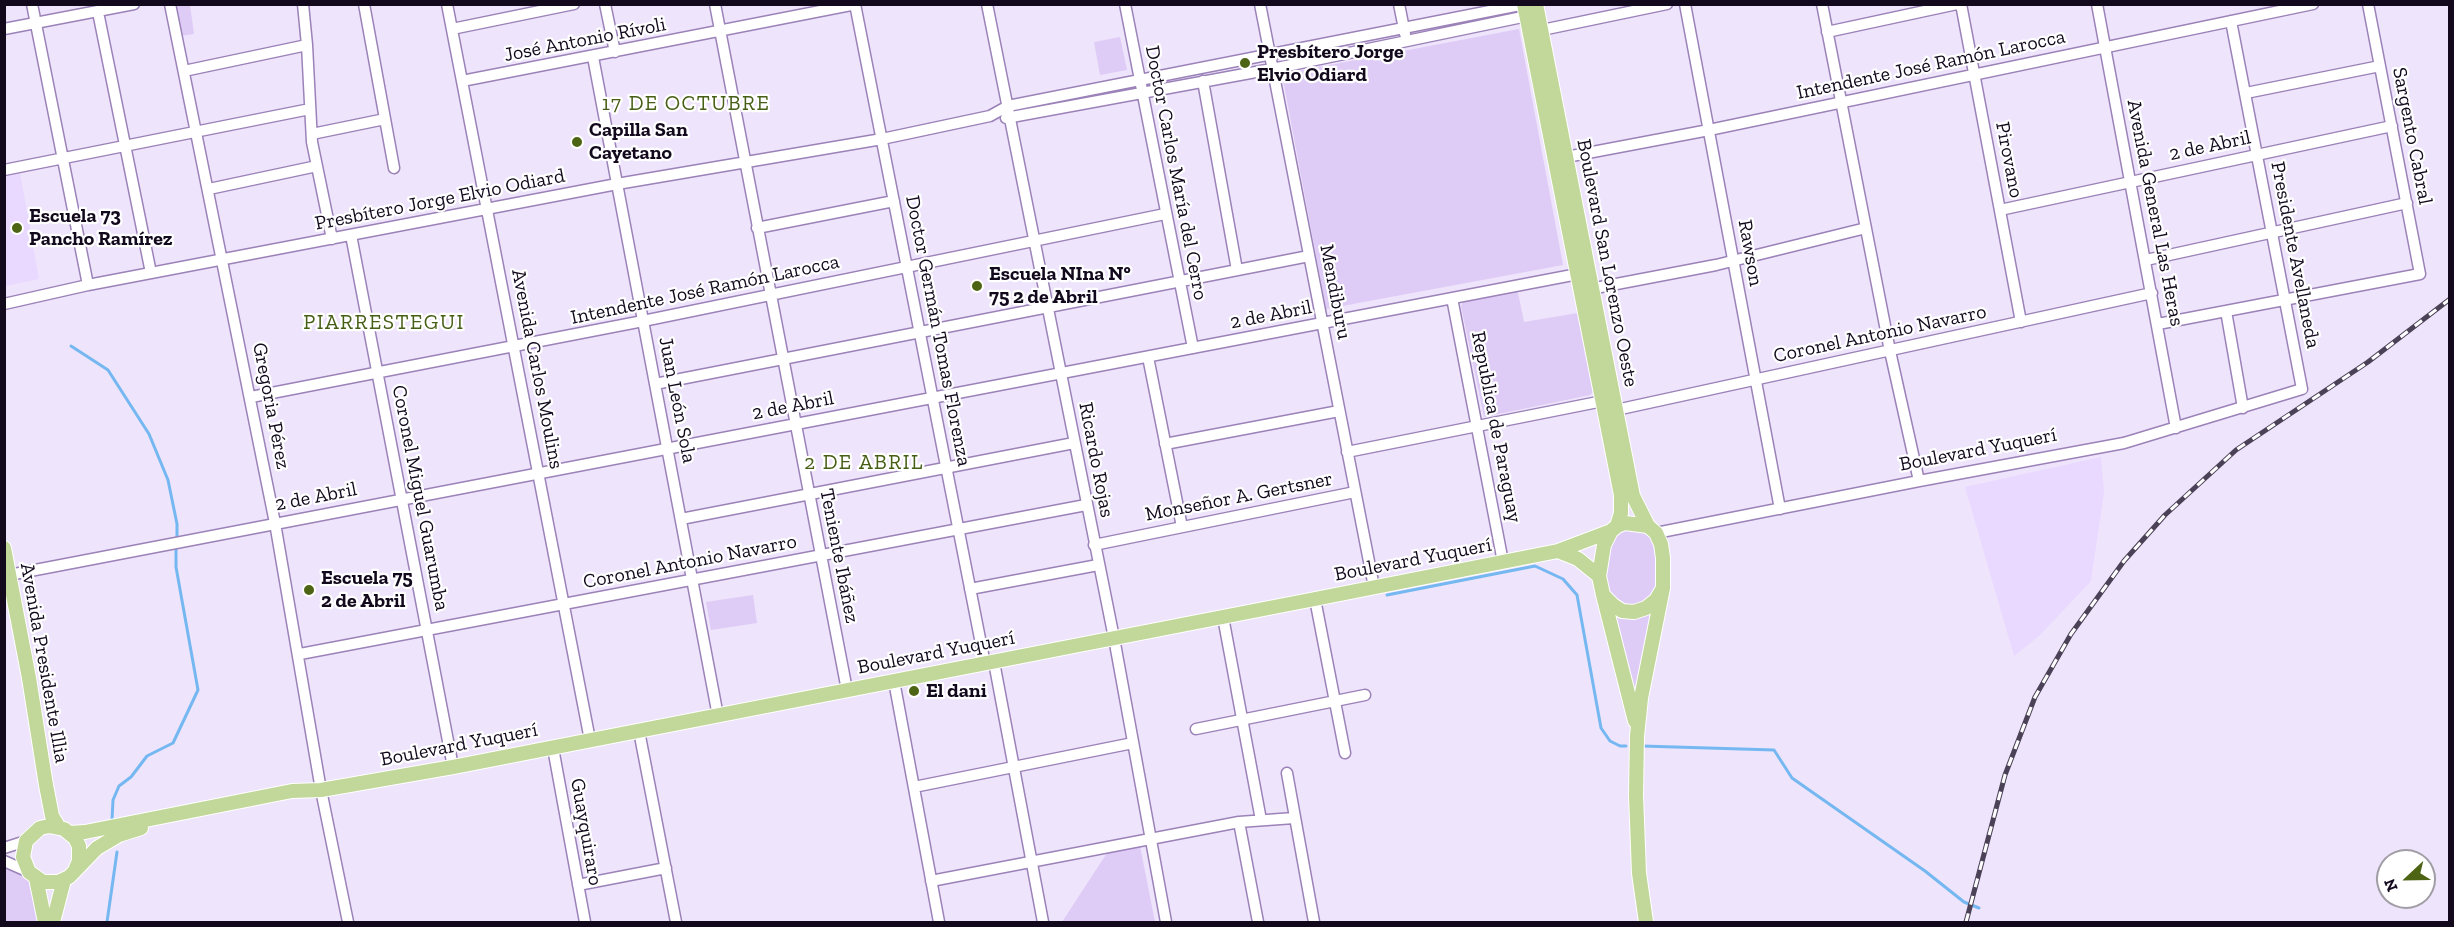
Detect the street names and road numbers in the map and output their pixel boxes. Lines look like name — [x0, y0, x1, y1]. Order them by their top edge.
street label: José Antonio Rívoli — [502, 13, 668, 67]
street label: Intendente José Ramón Larocca — [1795, 25, 2067, 105]
street label: Doctor Carlos María del Cerro — [1140, 44, 1212, 302]
street label: Sargento Cabral — [2387, 65, 2437, 207]
street label: Avenida General Las Heras — [2121, 98, 2189, 328]
street label: Pirovano — [1990, 120, 2028, 200]
street label: 2 de Abril — [2167, 126, 2253, 166]
street label: Boulevard San Lorenzo Oeste — [1571, 137, 1643, 389]
street label: Presidente Avellaneda — [2265, 159, 2325, 351]
street label: Presbítero Jorge Elvio Odiard — [313, 164, 567, 236]
street label: Doctor Germán Tomas Florenza — [900, 194, 976, 468]
street label: Rawson — [1732, 218, 1768, 288]
street label: Mendiburu — [1314, 243, 1356, 341]
street label: Intendente José Ramón Larocca — [569, 250, 841, 330]
street label: Avenida Carlos Moulins — [506, 267, 568, 471]
street label: 2 de Abril — [1228, 295, 1314, 335]
street label: Coronel Antonio Navarro — [1771, 300, 1989, 368]
street label: Republica de Paraguay — [1466, 329, 1526, 525]
street label: Juan León Sola — [653, 335, 701, 465]
street label: Gregoria Pérez — [247, 341, 295, 471]
street label: Coronel Miguel Guarumba — [386, 383, 454, 613]
street label: 2 de Abril — [750, 386, 836, 426]
street label: Ricardo Rojas — [1073, 400, 1119, 520]
street label: Boulevard Yuquerí — [1897, 423, 2059, 477]
street label: Monseñor A. Gertsner — [1143, 467, 1335, 527]
street label: 2 de Abril — [273, 477, 359, 517]
street label: Teniente Ibáñez — [814, 487, 864, 625]
street label: Coronel Antonio Navarro — [581, 530, 799, 594]
street label: Boulevard Yuquerí — [1332, 533, 1494, 587]
street label: Avenida Presidente Illia — [15, 561, 73, 765]
street label: Boulevard Yuquerí — [855, 626, 1017, 680]
street label: Boulevard Yuquerí — [378, 718, 540, 772]
street label: Guayquiraro — [565, 777, 607, 887]

